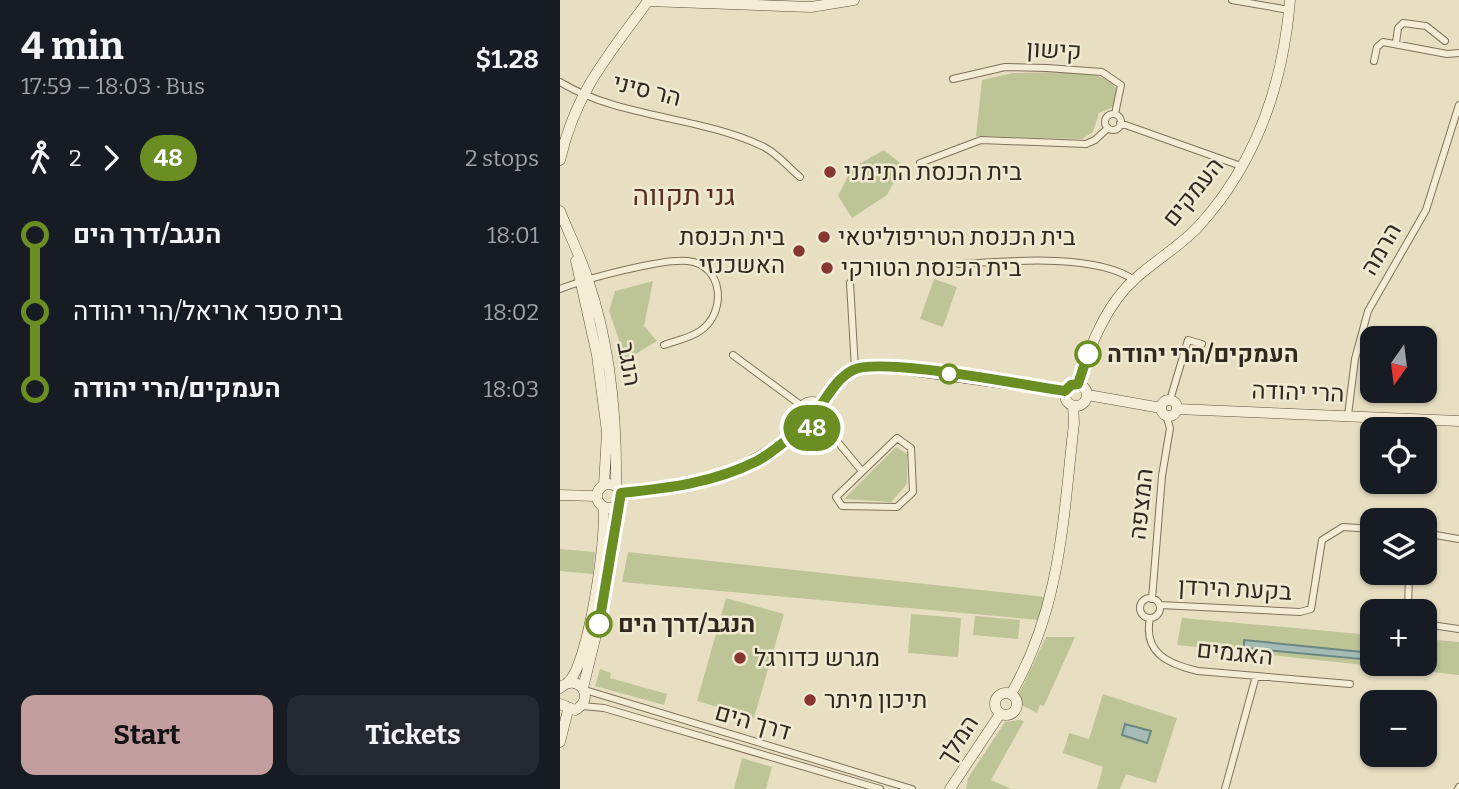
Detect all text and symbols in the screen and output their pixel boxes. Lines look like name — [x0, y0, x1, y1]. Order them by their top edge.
text: 4 min — [21, 23, 124, 69]
street label: קישון — [1026, 35, 1082, 65]
text: $1.28 — [476, 44, 539, 75]
street label: הר סיני — [610, 68, 684, 112]
text: 17:59 – 18:03 · Bus — [21, 72, 205, 100]
icon: walk — [21, 139, 59, 177]
icon: forward — [92, 139, 130, 177]
text: 2 — [69, 144, 82, 172]
text: 48 — [154, 144, 183, 172]
text: 2 stops — [465, 144, 539, 172]
street label: העמקים — [1157, 152, 1229, 232]
place label: בית הכנסת התימני — [844, 158, 1022, 186]
marker: בית הכנסת התימני — [822, 164, 838, 180]
district label: גני תקווה — [633, 179, 735, 212]
street label: הרמה — [1355, 218, 1407, 280]
text: הנגב/דרך הים — [73, 219, 221, 250]
text: 18:01 — [487, 221, 539, 249]
place label: בית הכנסת האשכנזי — [679, 223, 785, 279]
place label: בית הכנסת הטריפוליטאי — [838, 223, 1076, 251]
marker: בית הכנסת הטריפוליטאי — [816, 229, 832, 245]
marker: בית הכנסת האשכנזי — [791, 243, 807, 259]
place label: בית הכנסת הטורקי — [841, 254, 1022, 282]
marker: בית הכנסת הטורקי — [819, 260, 835, 276]
text: בית ספר אריאל/הרי יהודה — [73, 296, 343, 327]
text: 18:02 — [484, 298, 539, 326]
north arrow — [1360, 326, 1437, 402]
map controls — [1360, 326, 1437, 767]
street label: הנגב — [611, 340, 647, 388]
place label: העמקים/הרי יהודה — [1107, 340, 1299, 368]
marker: העמקים/הרי יהודה — [1075, 341, 1101, 367]
unlabelled marker — [939, 364, 959, 384]
text: העמקים/הרי יהודה — [73, 373, 281, 404]
text: 18:03 — [483, 375, 539, 403]
street label: הרי יהודה — [1251, 376, 1345, 408]
line badge: 48 — [780, 405, 844, 451]
text: 48 — [797, 414, 827, 442]
button: locate — [1360, 417, 1437, 494]
street label: המצפה — [1123, 467, 1159, 541]
button: layers — [1360, 508, 1437, 585]
street label: בקעת הירדן — [1177, 572, 1293, 606]
button: + — [1360, 599, 1437, 676]
place label: הנגב/דרך הים — [618, 610, 755, 638]
marker: הנגב/דרך הים — [586, 611, 612, 637]
street label: האגמים — [1195, 635, 1275, 671]
place label: מגרש כדורגל — [754, 644, 880, 672]
marker: מגרש כדורגל — [732, 650, 748, 666]
place label: תיכון מיתר — [824, 686, 927, 714]
button: − — [1360, 690, 1437, 767]
marker: תיכון מיתר — [802, 692, 818, 708]
button: Start — [21, 695, 273, 775]
button: Tickets — [287, 695, 539, 775]
street label: דרך הים — [712, 698, 794, 746]
street label: המלך — [932, 710, 984, 770]

